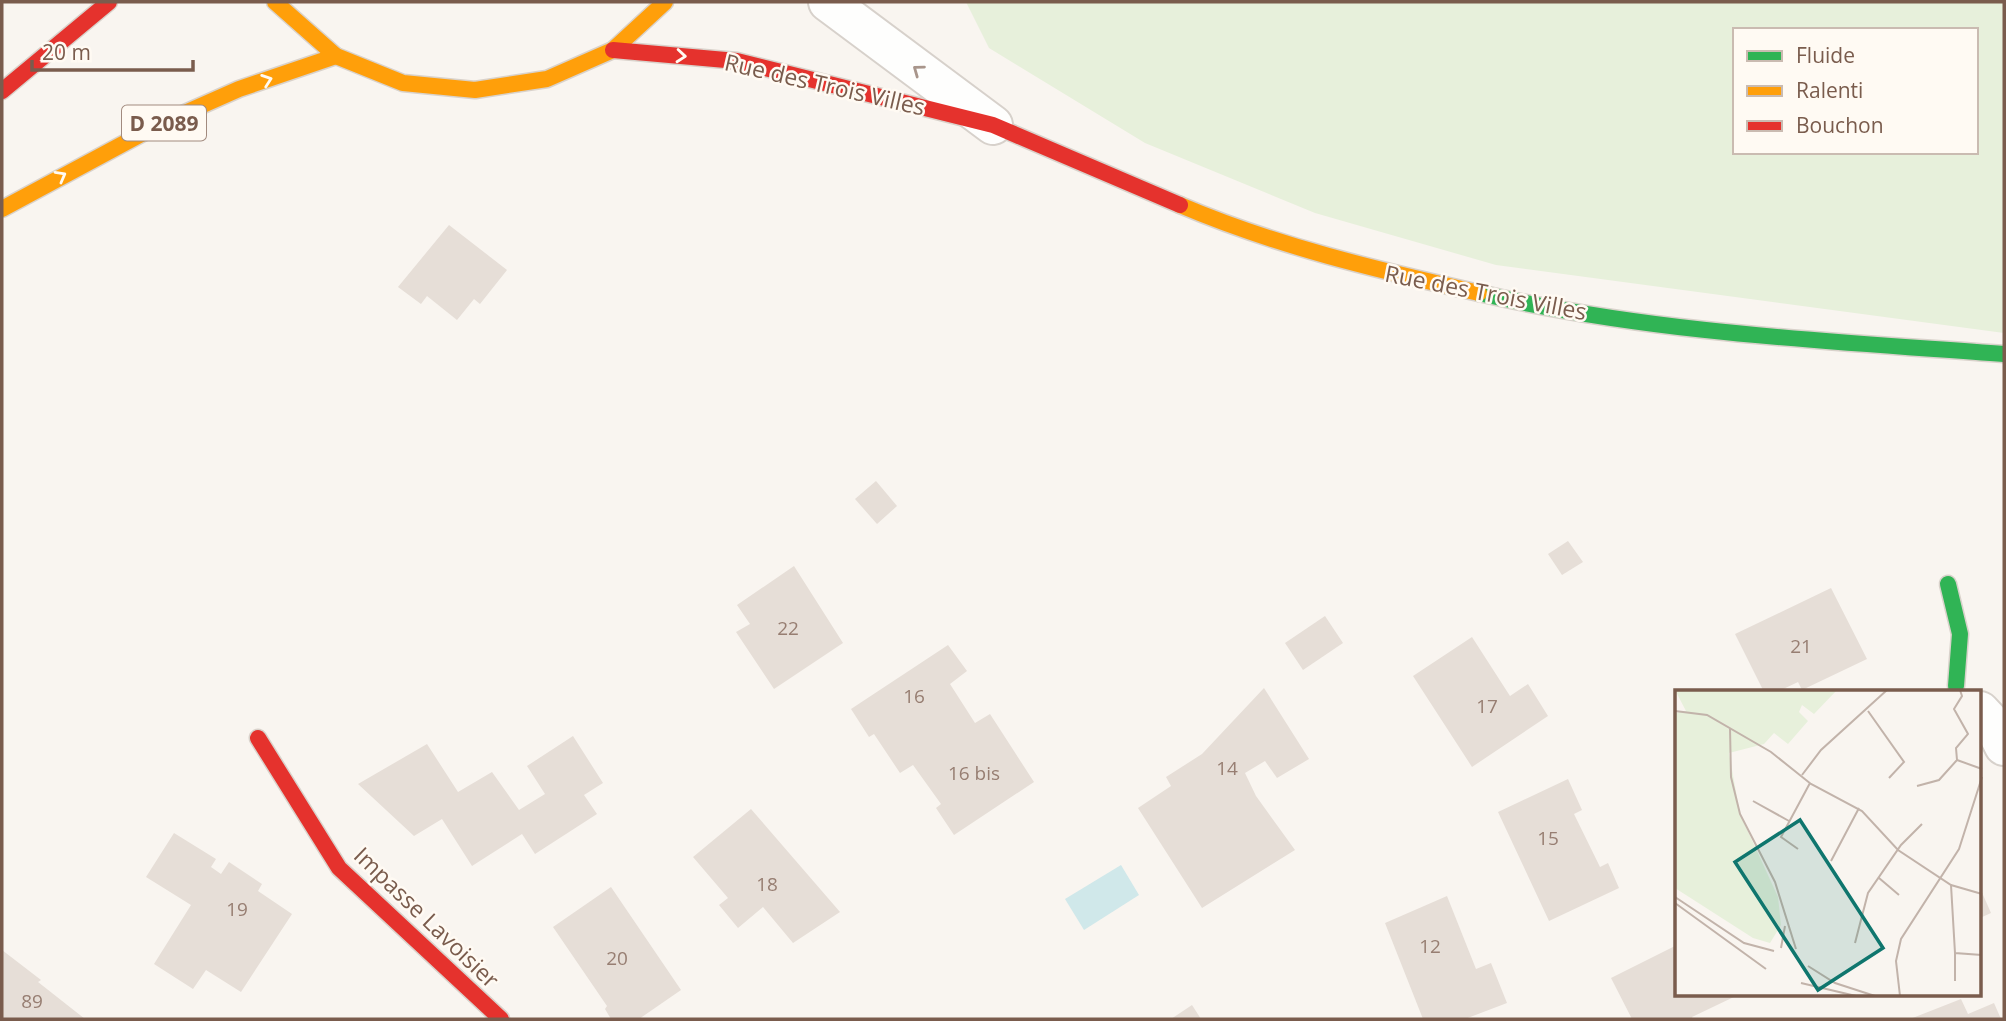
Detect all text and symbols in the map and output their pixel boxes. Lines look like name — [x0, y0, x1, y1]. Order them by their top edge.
scale bar — [32, 28, 192, 72]
legend — [1733, 28, 1978, 154]
text: 20 m — [42, 38, 91, 66]
text: Fluide — [1796, 41, 1855, 69]
street label: Rue des Trois Villes — [722, 45, 928, 123]
one-way arrow — [675, 48, 687, 63]
one-way arrow — [913, 66, 926, 78]
one-way arrow — [261, 74, 273, 88]
text: Ralenti — [1796, 76, 1863, 104]
road number: D 2089 — [122, 106, 206, 140]
text: Bouchon — [1796, 111, 1884, 139]
one-way arrow — [54, 171, 66, 184]
street label: Rue des Trois Villes — [1382, 257, 1590, 327]
house number: 22 — [777, 615, 799, 641]
house number: 21 — [1790, 633, 1812, 659]
house number: 16 — [903, 683, 925, 709]
inset map — [1675, 690, 1982, 996]
house number: 17 — [1476, 693, 1498, 719]
house number: 14 — [1216, 755, 1238, 781]
house number: 16 bis — [948, 760, 1000, 786]
house number: 15 — [1537, 825, 1559, 851]
street label: Impasse Lavoisier — [347, 839, 507, 995]
house number: 18 — [756, 871, 778, 897]
house number: 19 — [226, 896, 248, 922]
house number: 12 — [1419, 933, 1441, 959]
house number: 20 — [606, 945, 628, 971]
house number: 89 — [21, 988, 43, 1014]

